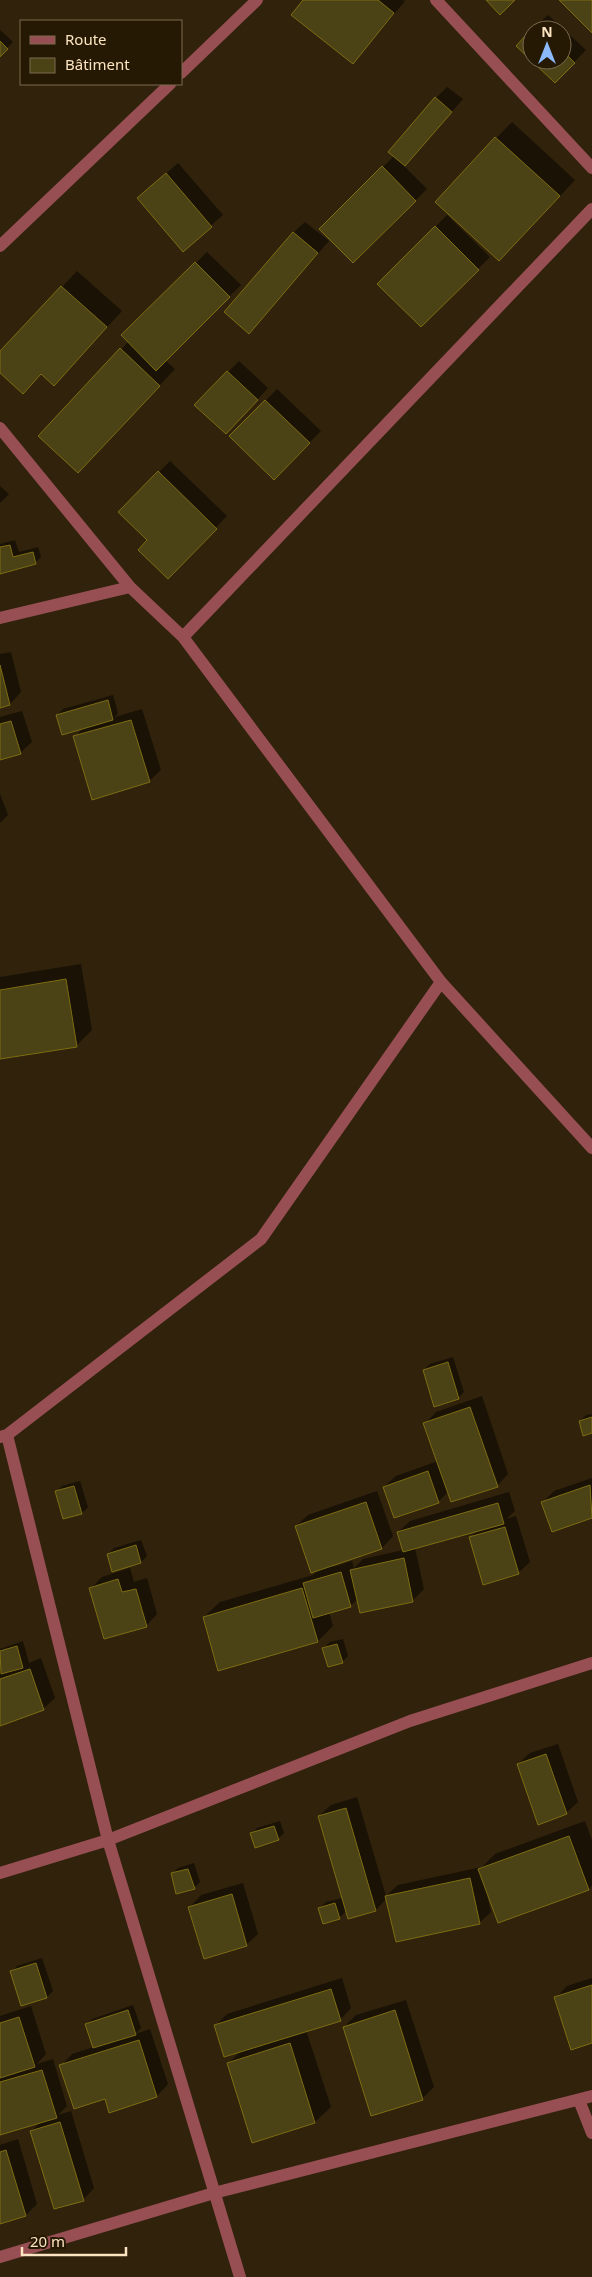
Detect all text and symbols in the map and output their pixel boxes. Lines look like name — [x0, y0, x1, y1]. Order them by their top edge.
legend — [20, 20, 182, 85]
north arrow — [522, 20, 572, 70]
text: N — [541, 22, 553, 41]
text: Route — [65, 29, 107, 49]
text: Bâtiment — [65, 54, 130, 74]
scale bar — [22, 2224, 126, 2256]
text: 20 m — [30, 2231, 65, 2251]

